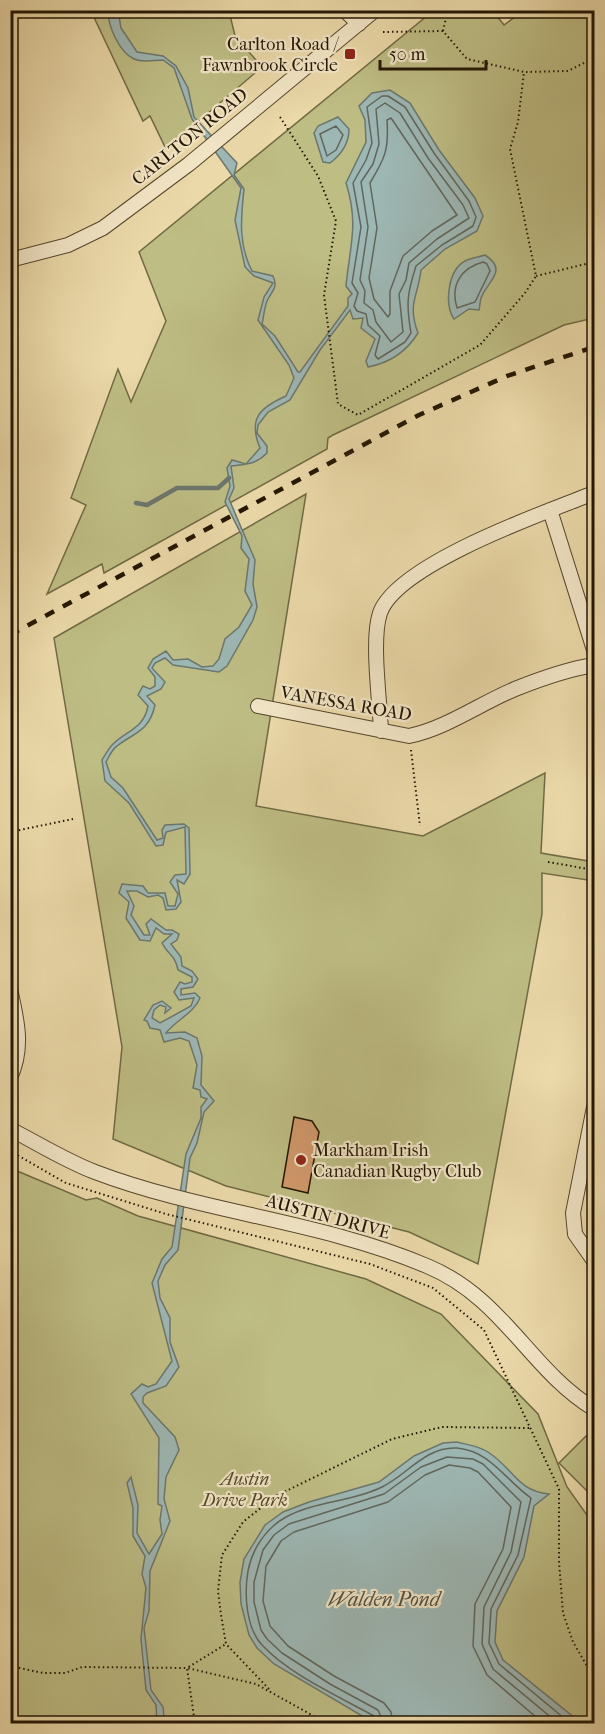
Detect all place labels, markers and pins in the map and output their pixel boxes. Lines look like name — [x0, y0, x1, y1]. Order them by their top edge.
place label: Carlton Road / Fawnbrook Circle — [202, 34, 340, 76]
marker: Carlton Road / Fawnbrook Circle — [343, 47, 357, 61]
place label: Markham Irish Canadian Rugby Club — [313, 1140, 481, 1182]
marker: Markham Irish Canadian Rugby Club — [294, 1153, 308, 1167]

